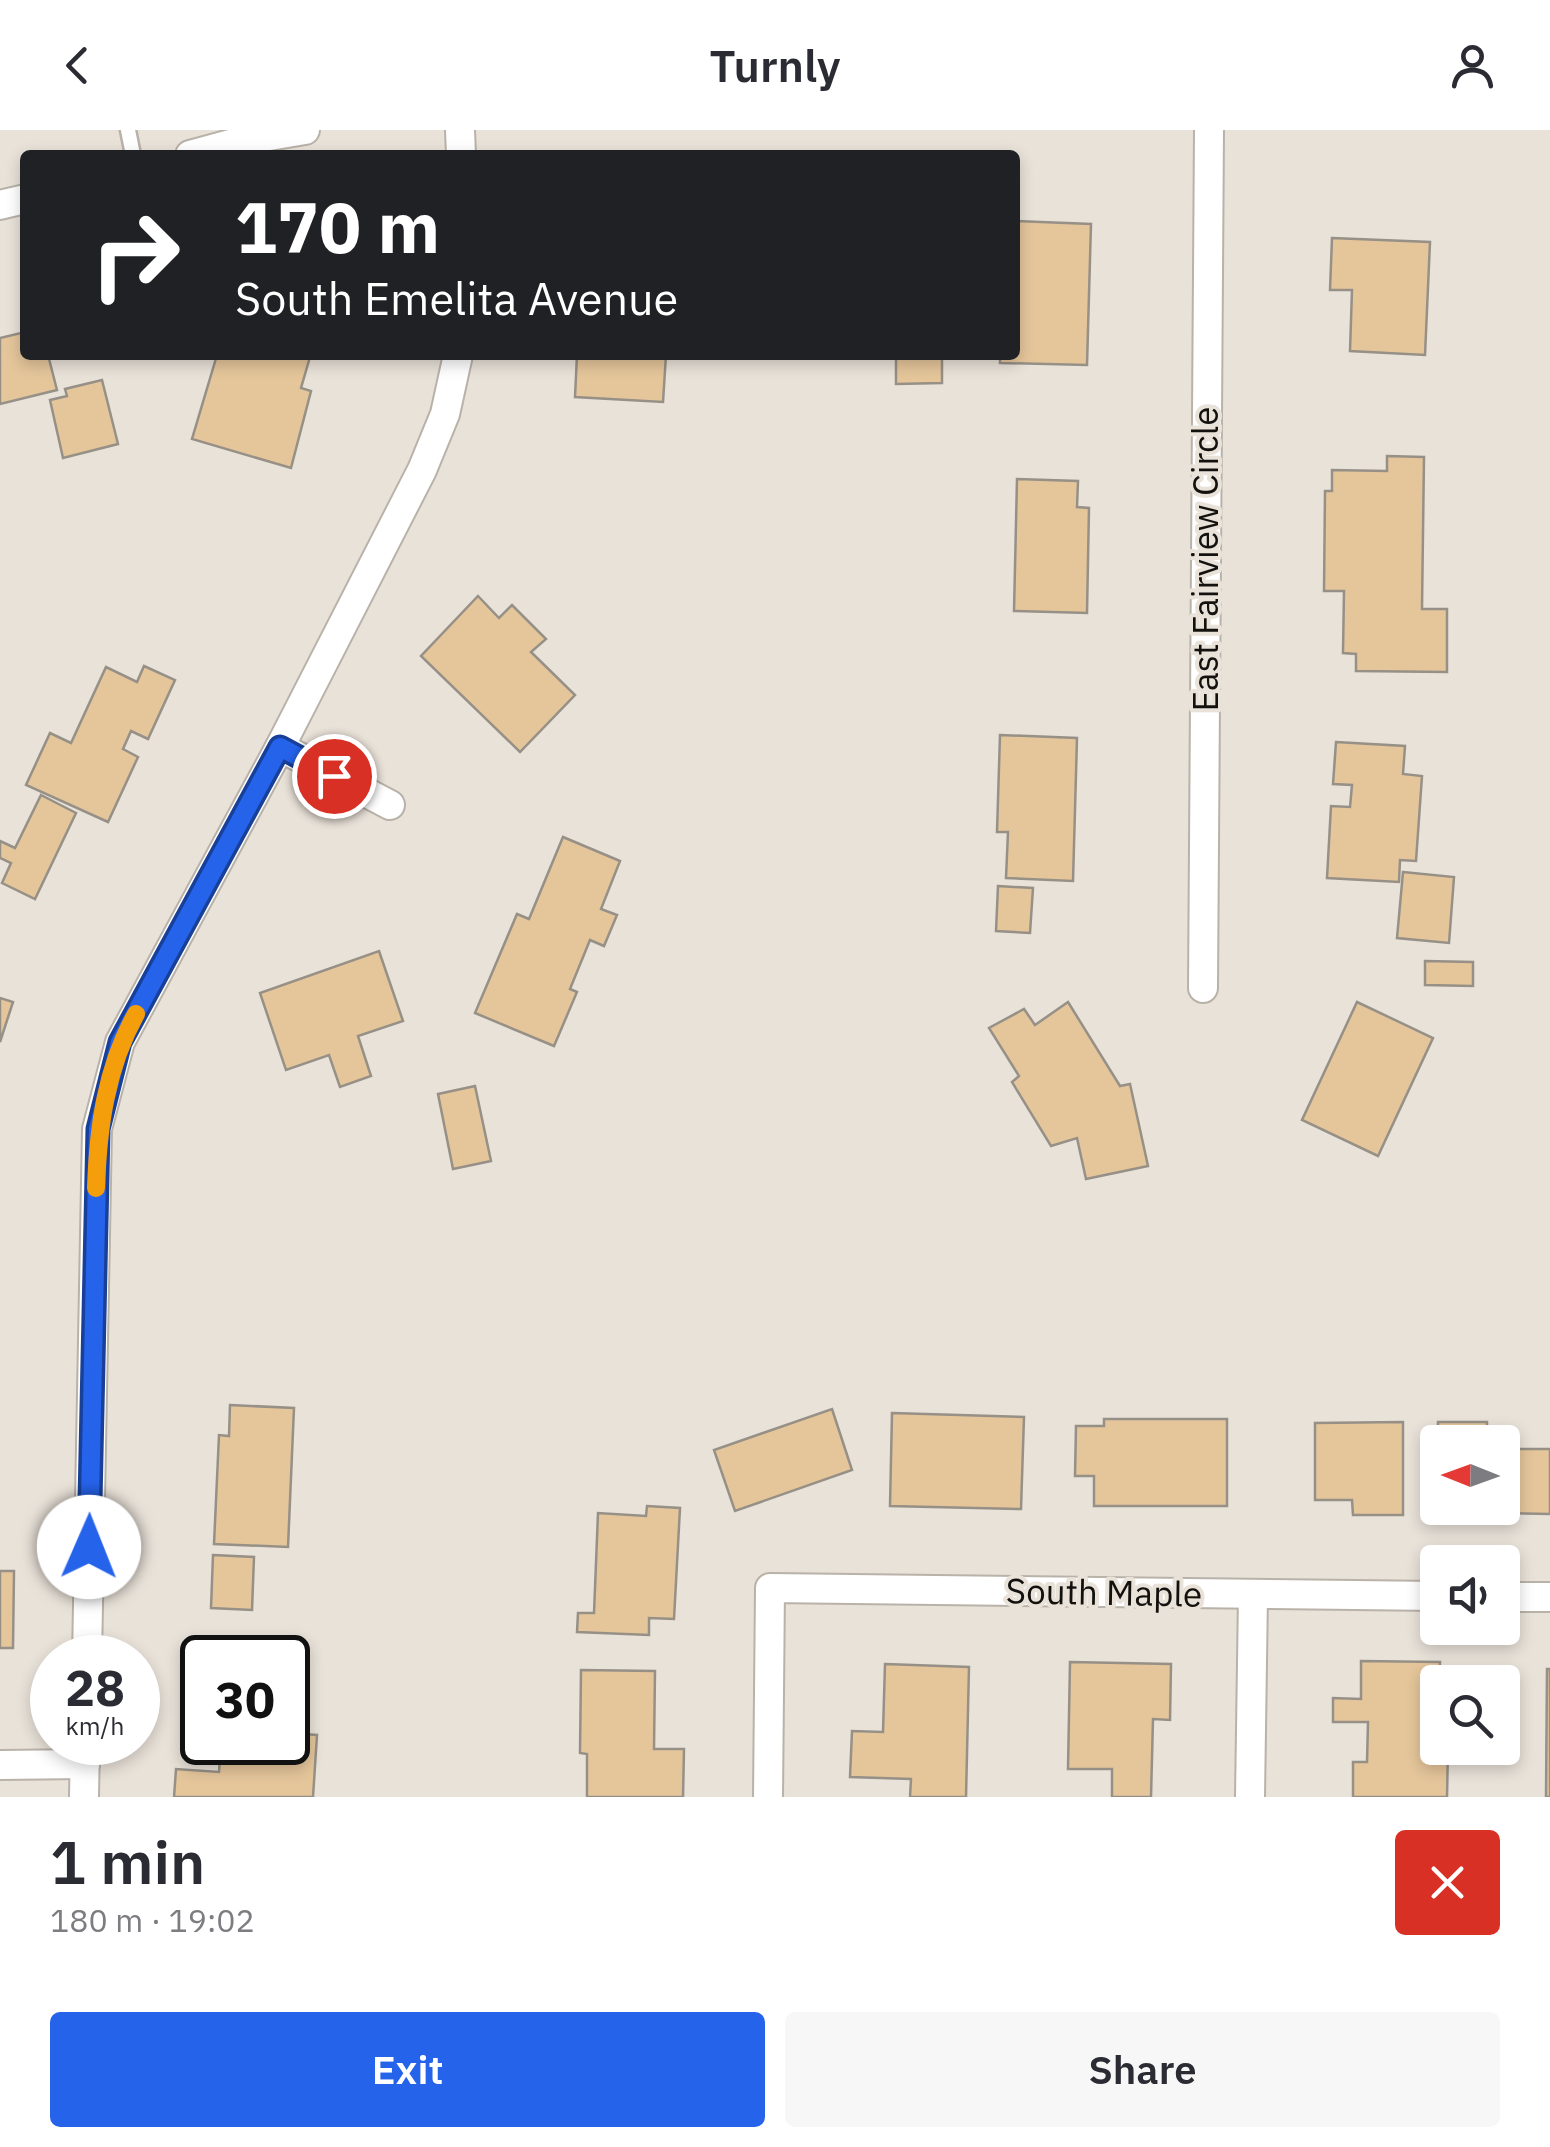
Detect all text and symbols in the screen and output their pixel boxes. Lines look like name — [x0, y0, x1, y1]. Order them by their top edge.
text: Turnly — [709, 36, 841, 94]
icon: back — [50, 38, 105, 93]
icon: person — [1445, 38, 1500, 93]
text: 170 m — [235, 181, 440, 272]
icon: right — [70, 190, 200, 320]
text: South Emelita Avenue — [235, 269, 678, 327]
street label: East Fairview Circle — [1182, 407, 1228, 711]
pin — [292, 734, 377, 819]
icon: arrive — [307, 749, 362, 804]
north arrow — [1420, 1425, 1520, 1525]
map controls — [1420, 1425, 1520, 1765]
position arrow — [37, 1495, 141, 1599]
button: sound — [1420, 1545, 1520, 1645]
street label: South Maple — [1005, 1567, 1203, 1617]
speed limit sign: 30 — [180, 1635, 310, 1765]
text: 28 — [65, 1655, 125, 1720]
button: search — [1420, 1665, 1520, 1765]
text: km/h — [66, 1709, 124, 1742]
text: 1 min — [50, 1822, 205, 1901]
button: close — [1395, 1830, 1500, 1935]
text: 180 m · 19:02 — [50, 1899, 255, 1941]
button: Exit — [50, 2012, 765, 2127]
button: Share — [785, 2012, 1500, 2127]

